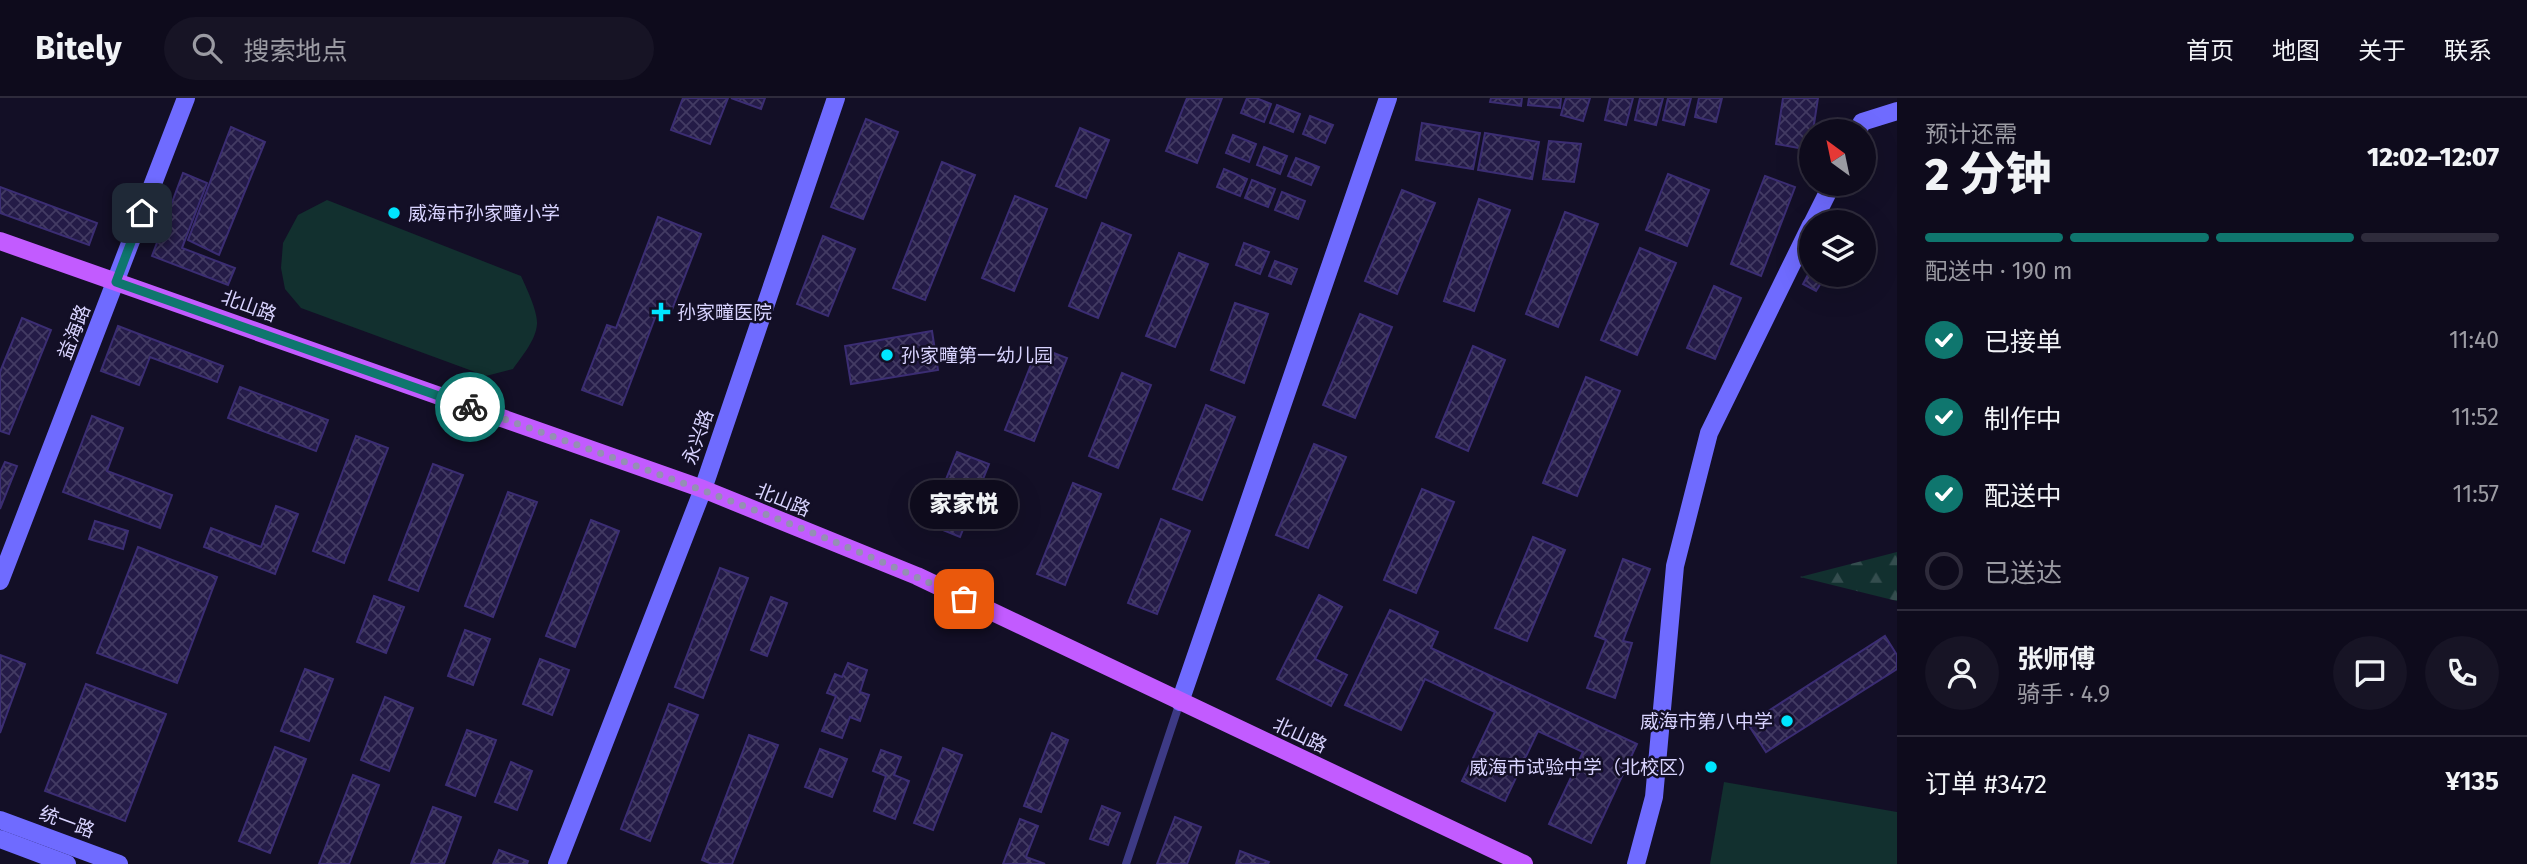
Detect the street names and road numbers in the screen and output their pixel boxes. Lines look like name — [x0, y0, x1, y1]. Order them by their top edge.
street label: 北山路 — [218, 285, 280, 327]
street label: 益海路 — [53, 301, 95, 363]
street label: 永兴路 — [678, 406, 718, 468]
street label: 北山路 — [752, 479, 814, 521]
street label: 北山路 — [1269, 713, 1331, 757]
street label: 统一路 — [36, 801, 98, 843]

